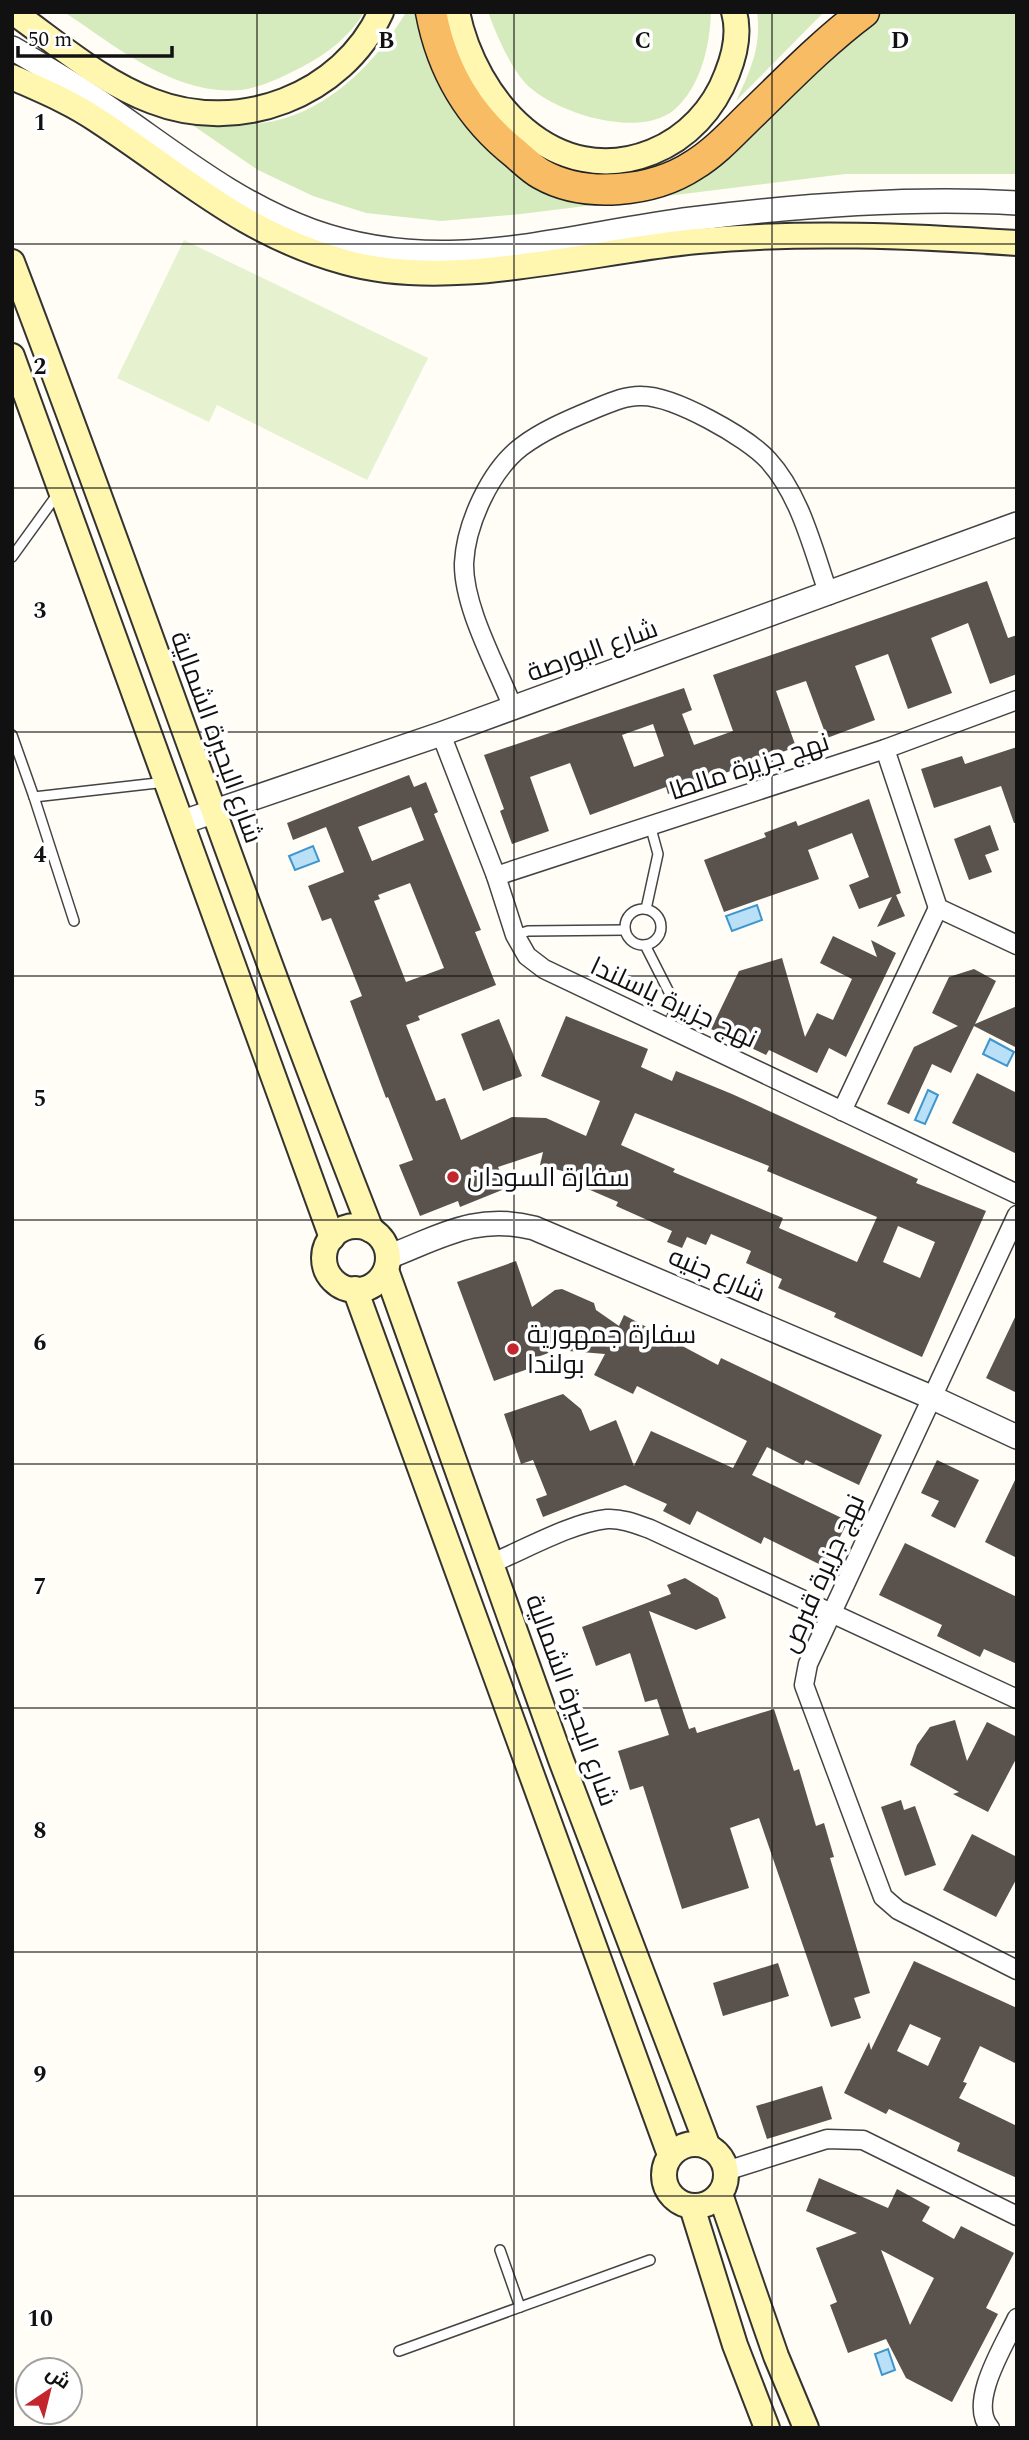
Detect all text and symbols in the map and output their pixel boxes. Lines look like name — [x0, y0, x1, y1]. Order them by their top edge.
scale bar — [18, 14, 172, 58]
text: 50 m — [28, 24, 72, 56]
text: B — [378, 24, 394, 59]
text: C — [635, 24, 651, 59]
text: D — [891, 24, 909, 59]
text: 1 — [34, 106, 46, 141]
text: 2 — [34, 350, 47, 385]
text: 3 — [34, 594, 47, 629]
street label: شارع البورصة — [521, 609, 663, 693]
street label: شارع البحيرة الشمالية — [159, 626, 273, 849]
street label: نهج جزيرة مالطا — [664, 722, 835, 812]
text: 4 — [34, 838, 47, 873]
street label: نهج جزيرة ياسلندا — [583, 947, 764, 1059]
text: 5 — [34, 1082, 46, 1117]
place label: سفارة السودان — [467, 1158, 630, 1198]
marker: سفارة السودان — [445, 1169, 461, 1185]
street label: شارع جنيه — [662, 1237, 771, 1313]
place label: سفارة جمهورية بولندا — [527, 1315, 696, 1385]
text: 6 — [34, 1326, 47, 1361]
marker: سفارة جمهورية بولندا — [505, 1341, 521, 1357]
street label: نهج جزيرة قبرص — [770, 1488, 876, 1659]
text: 7 — [34, 1570, 46, 1605]
street label: شارع البحيرة الشمالية — [514, 1589, 628, 1812]
text: 8 — [34, 1814, 46, 1849]
text: 9 — [34, 2058, 47, 2093]
text: 10 — [27, 2302, 53, 2337]
north arrow — [14, 2356, 84, 2426]
text: ش — [40, 2359, 76, 2397]

